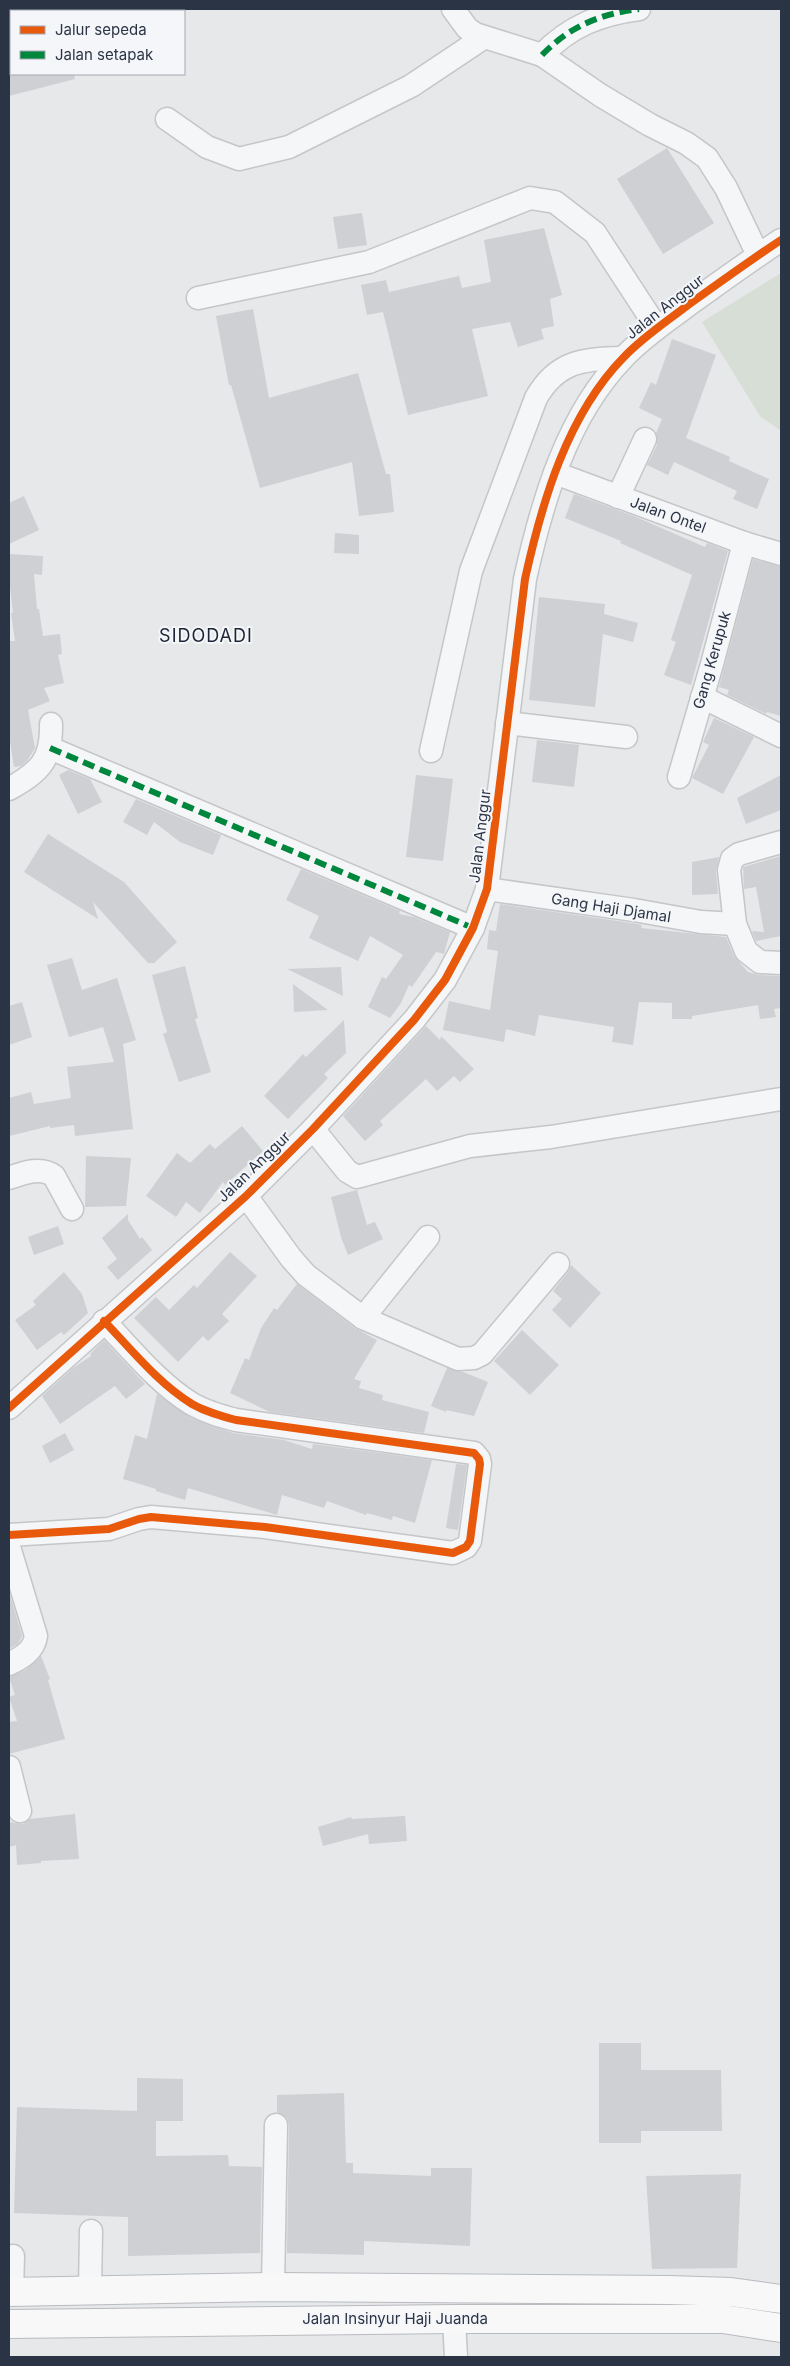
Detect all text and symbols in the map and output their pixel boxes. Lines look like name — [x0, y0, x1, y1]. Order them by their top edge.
legend — [10, 10, 185, 75]
text: Jalur sepeda — [55, 20, 147, 39]
text: Jalan setapak — [55, 45, 154, 64]
street label: Jalan Anggur — [622, 270, 708, 343]
street label: Jalan Ontel — [628, 492, 709, 537]
street label: Gang Kerupuk — [688, 608, 735, 711]
district label: SIDODADI — [159, 625, 253, 646]
street label: Jalan Anggur — [464, 788, 495, 884]
street label: Gang Haji Djamal — [550, 889, 672, 926]
street label: Jalan Anggur — [213, 1127, 294, 1206]
street label: Jalan Insinyur Haji Juanda — [302, 2309, 488, 2328]

